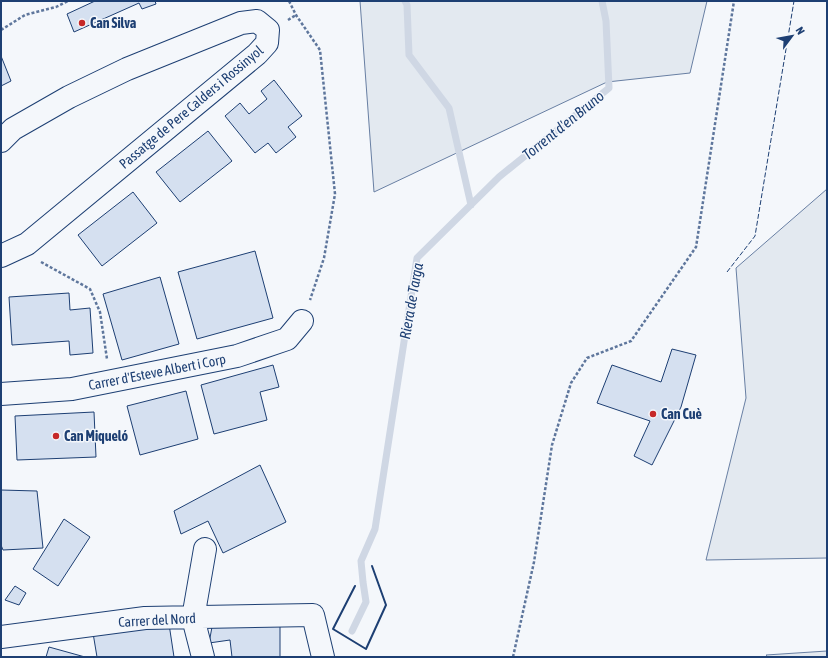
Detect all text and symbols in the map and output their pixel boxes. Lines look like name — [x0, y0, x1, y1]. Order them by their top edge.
place label: Can Silva — [90, 15, 137, 31]
north arrow — [772, 16, 812, 56]
marker: Can Silva — [77, 18, 87, 28]
text: N — [794, 25, 807, 37]
street label: Passatge de Pere Calders i Rossinyol — [116, 42, 266, 172]
water label: Torrent d'en Bruno — [519, 87, 607, 163]
water label: Riera de Targa — [396, 262, 426, 340]
street label: Carrer d'Esteve Albert i Corp — [87, 351, 227, 393]
place label: Can Cuè — [661, 406, 702, 422]
marker: Can Cuè — [648, 409, 658, 419]
place label: Can Miqueló — [64, 428, 128, 444]
marker: Can Miqueló — [51, 431, 61, 441]
street label: Carrer del Nord — [118, 610, 196, 630]

